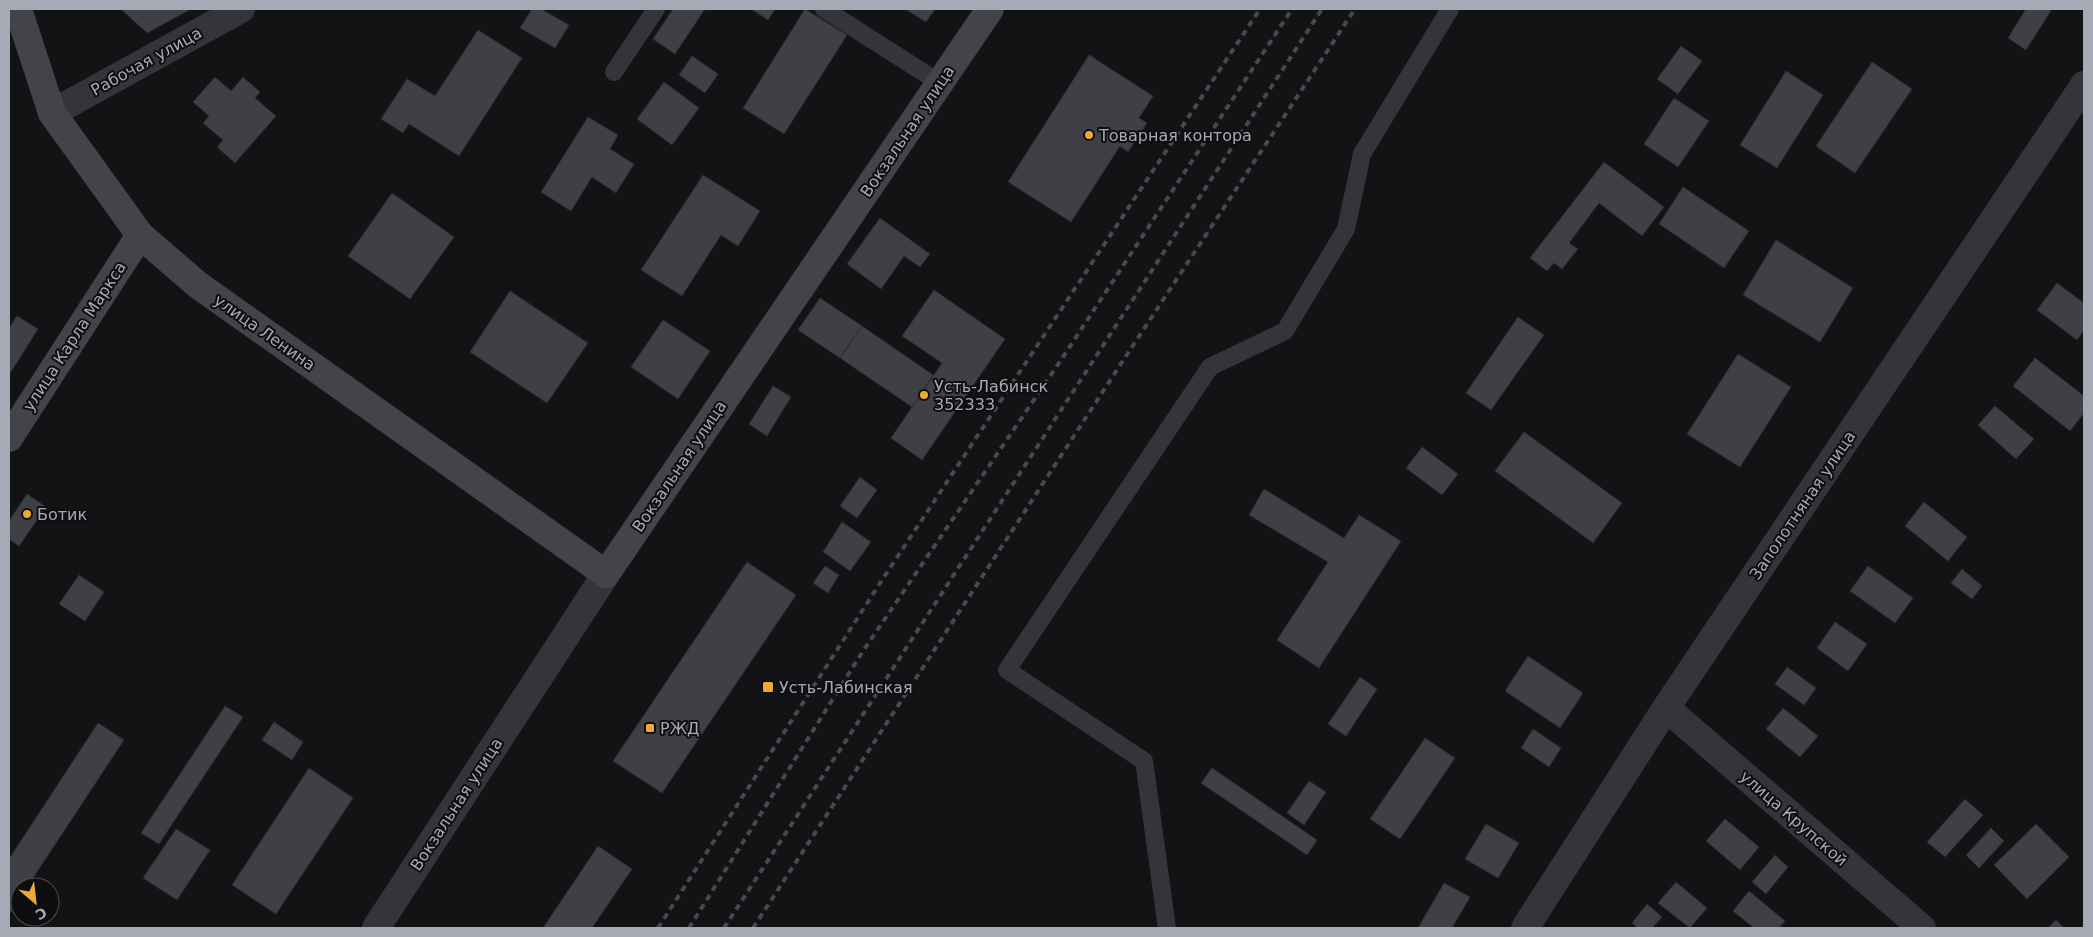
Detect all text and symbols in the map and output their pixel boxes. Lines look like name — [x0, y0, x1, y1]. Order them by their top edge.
street label: Рабочая улица — [87, 23, 205, 100]
street label: Вокзальная улица — [856, 62, 958, 200]
place label: Товарная контора — [1098, 126, 1252, 145]
marker: Товарная контора — [1083, 129, 1095, 141]
street label: улица Карла Маркса — [19, 258, 130, 415]
street label: улица Ленина — [211, 291, 319, 374]
place label: Усть-Лабинск 352333 — [934, 377, 1048, 414]
marker: Усть-Лабинск 352333 — [918, 389, 930, 401]
street label: Вокзальная улица — [628, 397, 730, 535]
street label: Заполотняная улица — [1745, 427, 1859, 583]
place label: Ботик — [37, 505, 87, 524]
marker: Ботик — [21, 508, 33, 520]
place label: Усть-Лабинская — [779, 678, 913, 697]
marker: Усть-Лабинская — [761, 680, 775, 694]
place label: РЖД — [660, 719, 699, 738]
marker: РЖД — [644, 722, 656, 734]
street label: Вокзальная улица — [406, 734, 506, 874]
street label: улица Крупской — [1736, 767, 1851, 870]
north arrow — [10, 877, 60, 927]
text: С — [33, 904, 49, 923]

